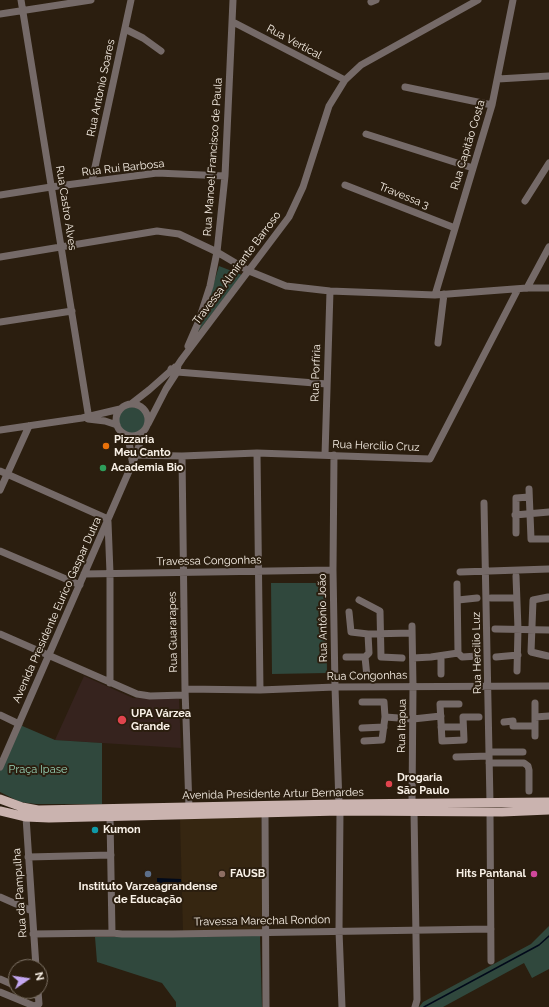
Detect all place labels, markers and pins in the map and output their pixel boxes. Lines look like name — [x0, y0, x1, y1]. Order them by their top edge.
place label: Pizzaria Meu Canto — [114, 433, 171, 459]
marker: Pizzaria Meu Canto — [101, 441, 111, 451]
place label: Academia Bio — [111, 461, 183, 475]
marker: Academia Bio — [98, 463, 108, 473]
place label: UPA Várzea Grande — [131, 707, 191, 733]
marker: UPA Várzea Grande — [116, 714, 128, 726]
place label: Drogaria São Paulo — [397, 771, 449, 797]
marker: Drogaria São Paulo — [384, 779, 394, 789]
place label: Kumon — [103, 823, 141, 837]
marker: Kumon — [90, 825, 100, 835]
place label: FAUSB — [230, 867, 265, 881]
place label: Hits Pantanal — [456, 867, 526, 881]
marker: Instituto Varzeagrandense de Educação — [143, 869, 153, 879]
marker: FAUSB — [217, 869, 227, 879]
marker: Hits Pantanal — [529, 869, 539, 879]
place label: Instituto Varzeagrandense de Educação — [79, 880, 217, 906]

